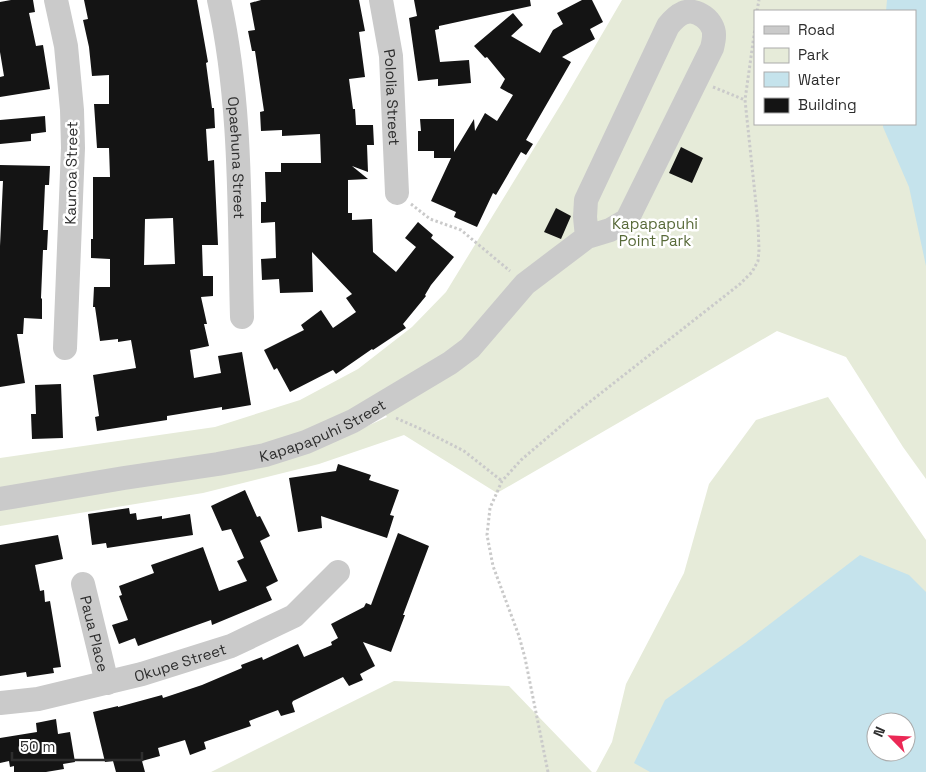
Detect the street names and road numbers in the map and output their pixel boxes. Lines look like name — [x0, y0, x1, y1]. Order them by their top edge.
street label: Pololia Street — [380, 47, 404, 146]
street label: Opaehuna Street — [224, 96, 250, 219]
street label: Kaunoa Street — [61, 121, 81, 225]
street label: Kapapapuhi Street — [258, 394, 389, 465]
street label: Paua Place — [77, 593, 113, 674]
street label: Okupe Street — [132, 639, 229, 685]

